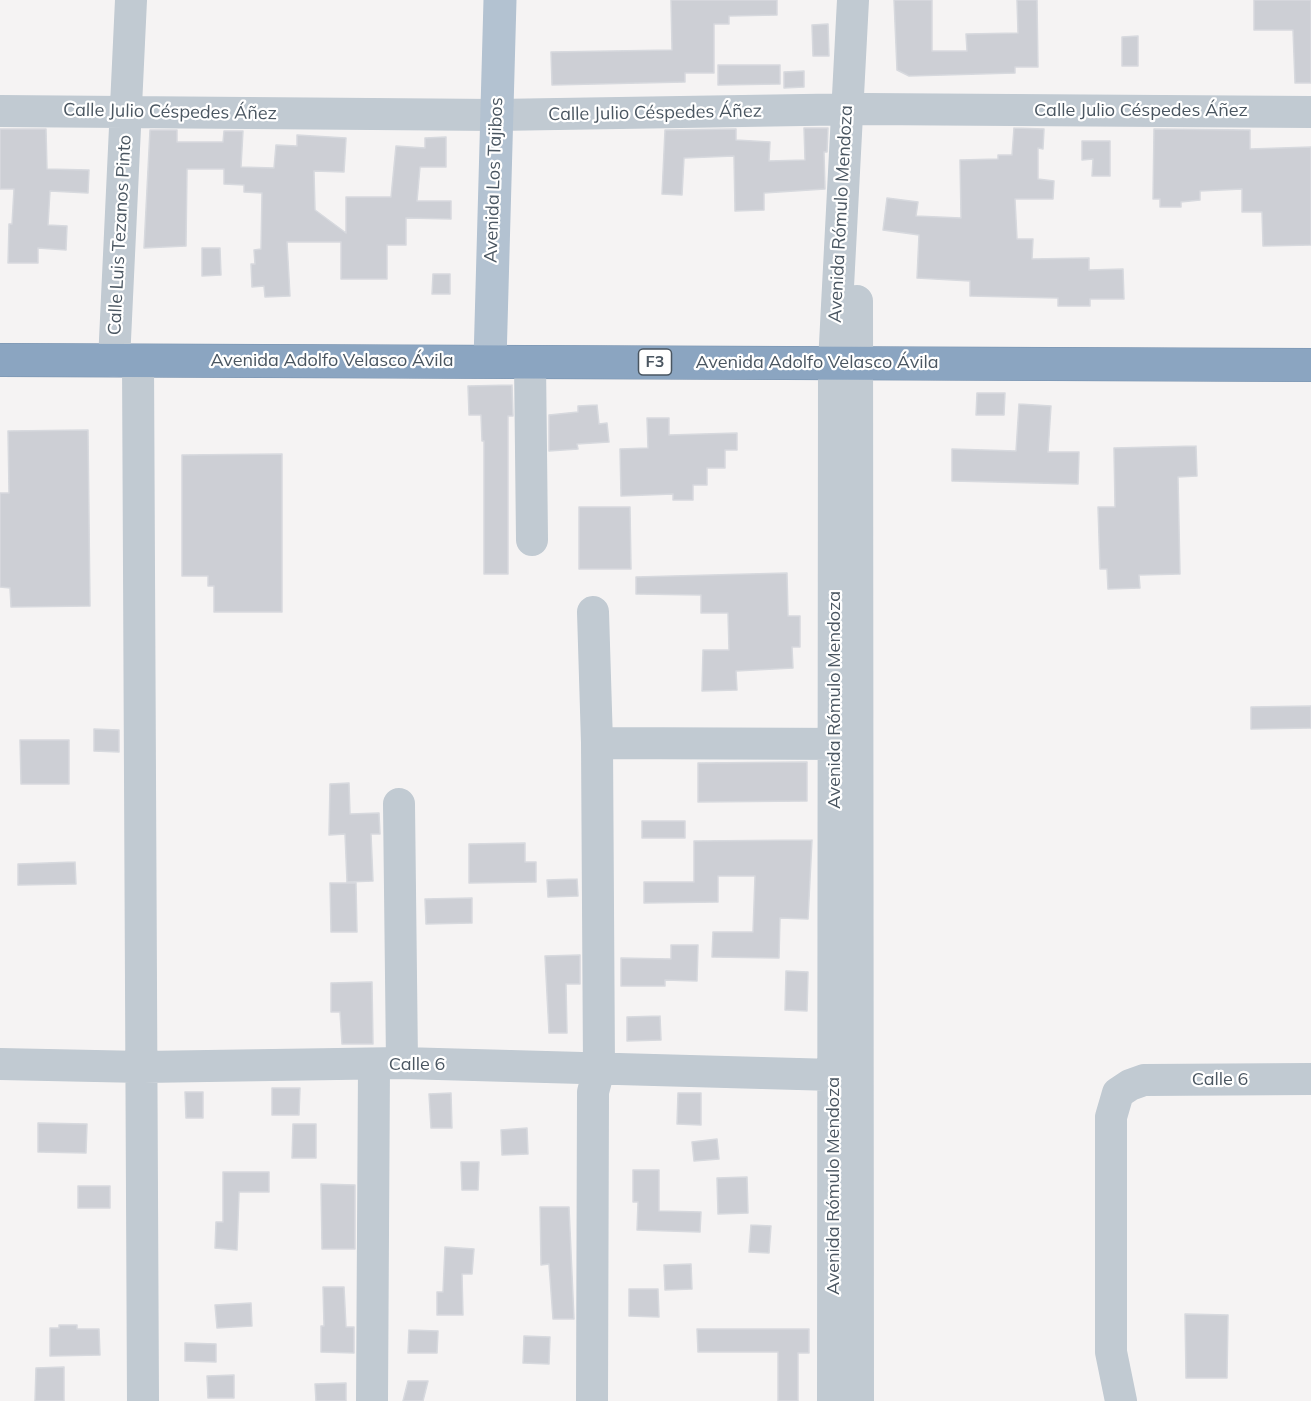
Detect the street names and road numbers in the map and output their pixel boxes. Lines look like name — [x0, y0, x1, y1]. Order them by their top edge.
street label: Avenida Los Tajibos — [480, 97, 508, 263]
street label: Calle Julio Céspedes Áñez — [63, 99, 277, 125]
street label: Calle Julio Céspedes Áñez — [548, 100, 762, 126]
street label: Calle Julio Céspedes Áñez — [1034, 100, 1248, 122]
street label: Avenida Rómulo Mendoza — [825, 105, 857, 323]
street label: Calle Luis Tezanos Pinto — [104, 134, 136, 336]
road number: F3 — [638, 349, 672, 375]
street label: Avenida Adolfo Velasco Ávila — [210, 350, 454, 372]
street label: Avenida Adolfo Velasco Ávila — [695, 352, 939, 374]
street label: Avenida Rómulo Mendoza — [824, 591, 846, 809]
street label: Calle 6 — [389, 1054, 445, 1076]
street label: Calle 6 — [1192, 1069, 1248, 1091]
street label: Avenida Rómulo Mendoza — [823, 1077, 845, 1295]

